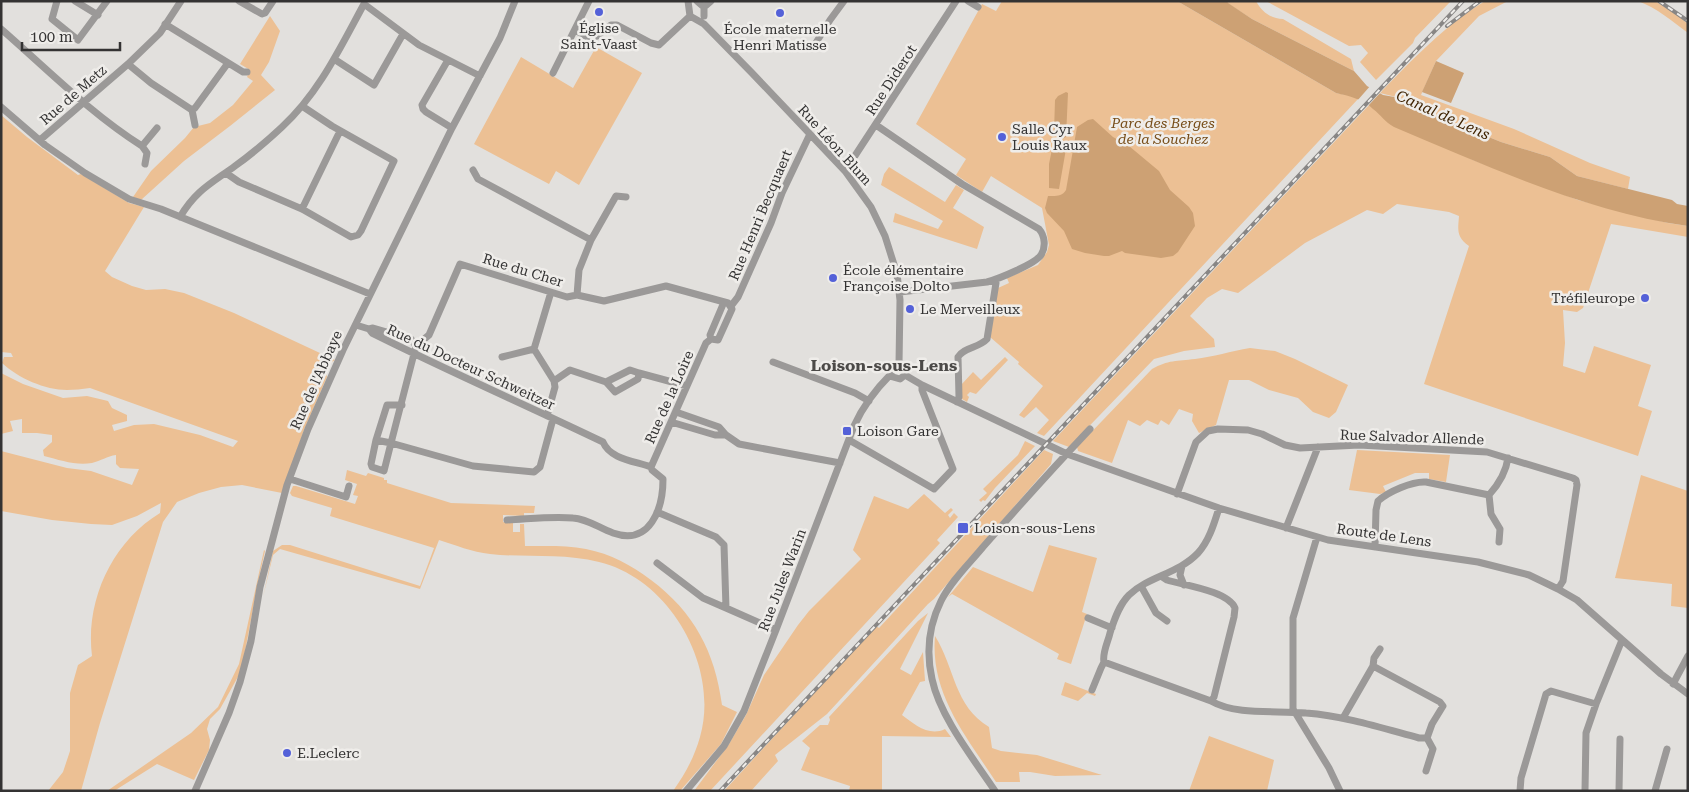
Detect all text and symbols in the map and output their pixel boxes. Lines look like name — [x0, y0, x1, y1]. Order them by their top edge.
marker: Église Saint-Vaast — [593, 6, 605, 18]
marker: École maternelle Henri Matisse — [774, 7, 786, 19]
scale bar — [22, 20, 120, 52]
place label: Église Saint-Vaast — [561, 20, 637, 52]
place label: École maternelle Henri Matisse — [724, 21, 837, 53]
text: 100 m — [30, 28, 73, 46]
street label: Rue Diderot — [862, 42, 920, 118]
street label: Rue de Metz — [37, 62, 110, 128]
water label: Canal de Lens — [1393, 86, 1493, 144]
street label: Rue Léon Blum — [795, 102, 875, 189]
park label: Parc des Berges de la Souchez — [1110, 115, 1215, 147]
place label: Salle Cyr Louis Raux — [1012, 121, 1087, 153]
marker: Salle Cyr Louis Raux — [996, 131, 1008, 143]
street label: Rue Henri Becquaert — [725, 147, 795, 283]
street label: Rue du Cher — [481, 250, 565, 290]
place label: École élémentaire Françoise Dolto — [843, 262, 964, 294]
marker: École élémentaire Françoise Dolto — [827, 272, 839, 284]
place label: Tréfileurope — [1551, 290, 1635, 306]
marker: Tréfileurope — [1639, 292, 1651, 304]
place label: Le Merveilleux — [920, 301, 1020, 317]
marker: Le Merveilleux — [904, 303, 916, 315]
street label: Rue du Docteur Schweitzer — [385, 321, 558, 413]
street label: Rue de l'Abbaye — [287, 328, 345, 432]
street label: Rue de la Loire — [641, 348, 697, 446]
district label: Loison-sous-Lens — [811, 356, 957, 375]
place label: Loison Gare — [857, 423, 939, 439]
marker: Loison Gare — [841, 425, 853, 437]
street label: Rue Salvador Allende — [1340, 426, 1485, 448]
place label: Loison-sous-Lens — [974, 520, 1095, 536]
street label: Route de Lens — [1336, 520, 1433, 550]
marker: Loison-sous-Lens — [956, 521, 970, 535]
street label: Rue Jules Warin — [755, 526, 809, 634]
place label: E.Leclerc — [297, 745, 360, 761]
marker: E.Leclerc — [281, 747, 293, 759]

